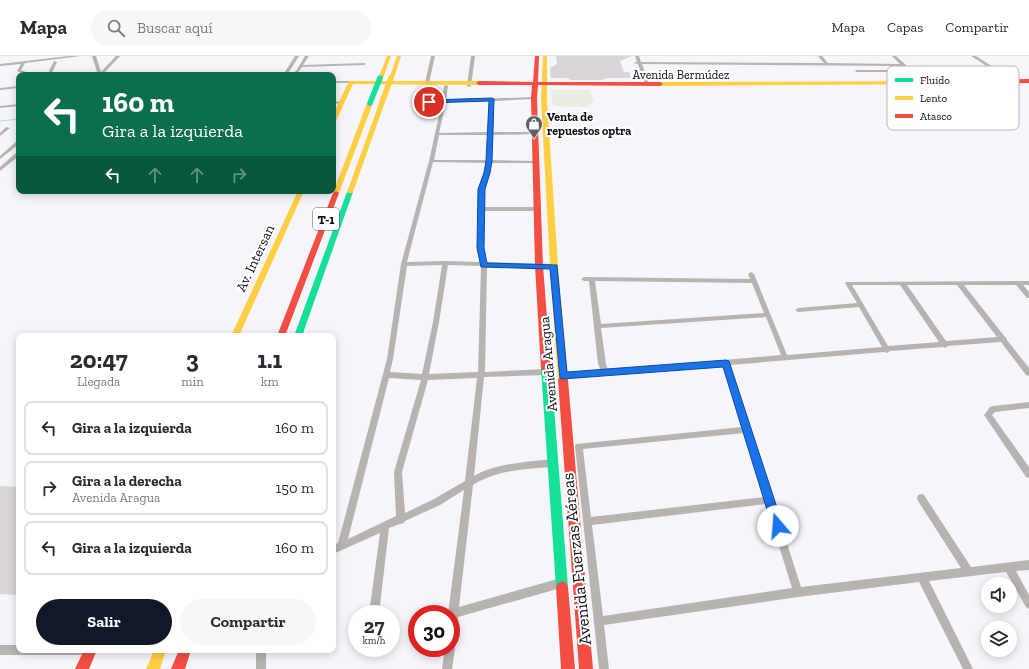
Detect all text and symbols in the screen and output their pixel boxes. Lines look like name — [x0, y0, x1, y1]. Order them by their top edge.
search box — [91, 10, 371, 46]
text: Mapa — [20, 16, 67, 39]
icon: search — [105, 17, 127, 39]
text: Buscar aquí — [137, 19, 213, 37]
text: Mapa — [832, 19, 865, 36]
text: Capas — [887, 19, 923, 36]
text: Compartir — [945, 19, 1009, 36]
legend — [887, 66, 1019, 130]
street label: Avenida Bermúdez — [633, 68, 730, 82]
text: Fluido — [920, 74, 950, 87]
pin — [412, 85, 446, 119]
text: 160 m — [102, 86, 174, 119]
icon: left — [36, 88, 88, 140]
icon: arrive — [418, 91, 440, 113]
text: Lento — [920, 92, 948, 105]
place label: Venta de repuestos optra — [547, 110, 631, 138]
text: Atasco — [920, 110, 952, 123]
shop icon: Venta de repuestos optra — [524, 114, 544, 139]
text: Gira a la izquierda — [102, 120, 243, 142]
icon: left — [102, 164, 124, 186]
icon: ahead — [144, 164, 166, 186]
icon: ahead — [186, 164, 208, 186]
icon: right — [228, 164, 250, 186]
road number: T-1 — [313, 208, 339, 230]
street label: Av. Intersan — [233, 222, 278, 294]
street label: Avenida Aragua — [536, 316, 561, 412]
text: 20:47 — [70, 345, 128, 374]
text: 3 — [186, 345, 199, 374]
text: 1.1 — [257, 345, 282, 374]
text: Llegada — [77, 374, 120, 389]
text: min — [181, 374, 204, 389]
text: km — [261, 374, 279, 389]
icon: left — [38, 417, 60, 439]
text: Gira a la izquierda — [72, 419, 192, 437]
text: 160 m — [275, 419, 314, 437]
text: Gira a la derecha — [72, 472, 182, 490]
street label: Avenida Fuerzas Aéreas — [557, 472, 595, 646]
icon: right — [38, 477, 60, 499]
text: 150 m — [276, 479, 314, 497]
text: Avenida Aragua — [72, 490, 160, 505]
position arrow — [757, 505, 799, 547]
icon: left — [38, 537, 60, 559]
text: Gira a la izquierda — [72, 539, 192, 557]
text: 160 m — [275, 539, 314, 557]
map controls — [981, 577, 1017, 657]
button: sound — [981, 577, 1017, 613]
button: Salir — [36, 599, 172, 645]
button: Compartir — [180, 599, 316, 645]
speed limit sign: 30 — [408, 605, 460, 657]
text: 27 — [364, 614, 384, 638]
button: layers — [981, 621, 1017, 657]
text: km/h — [363, 635, 385, 647]

